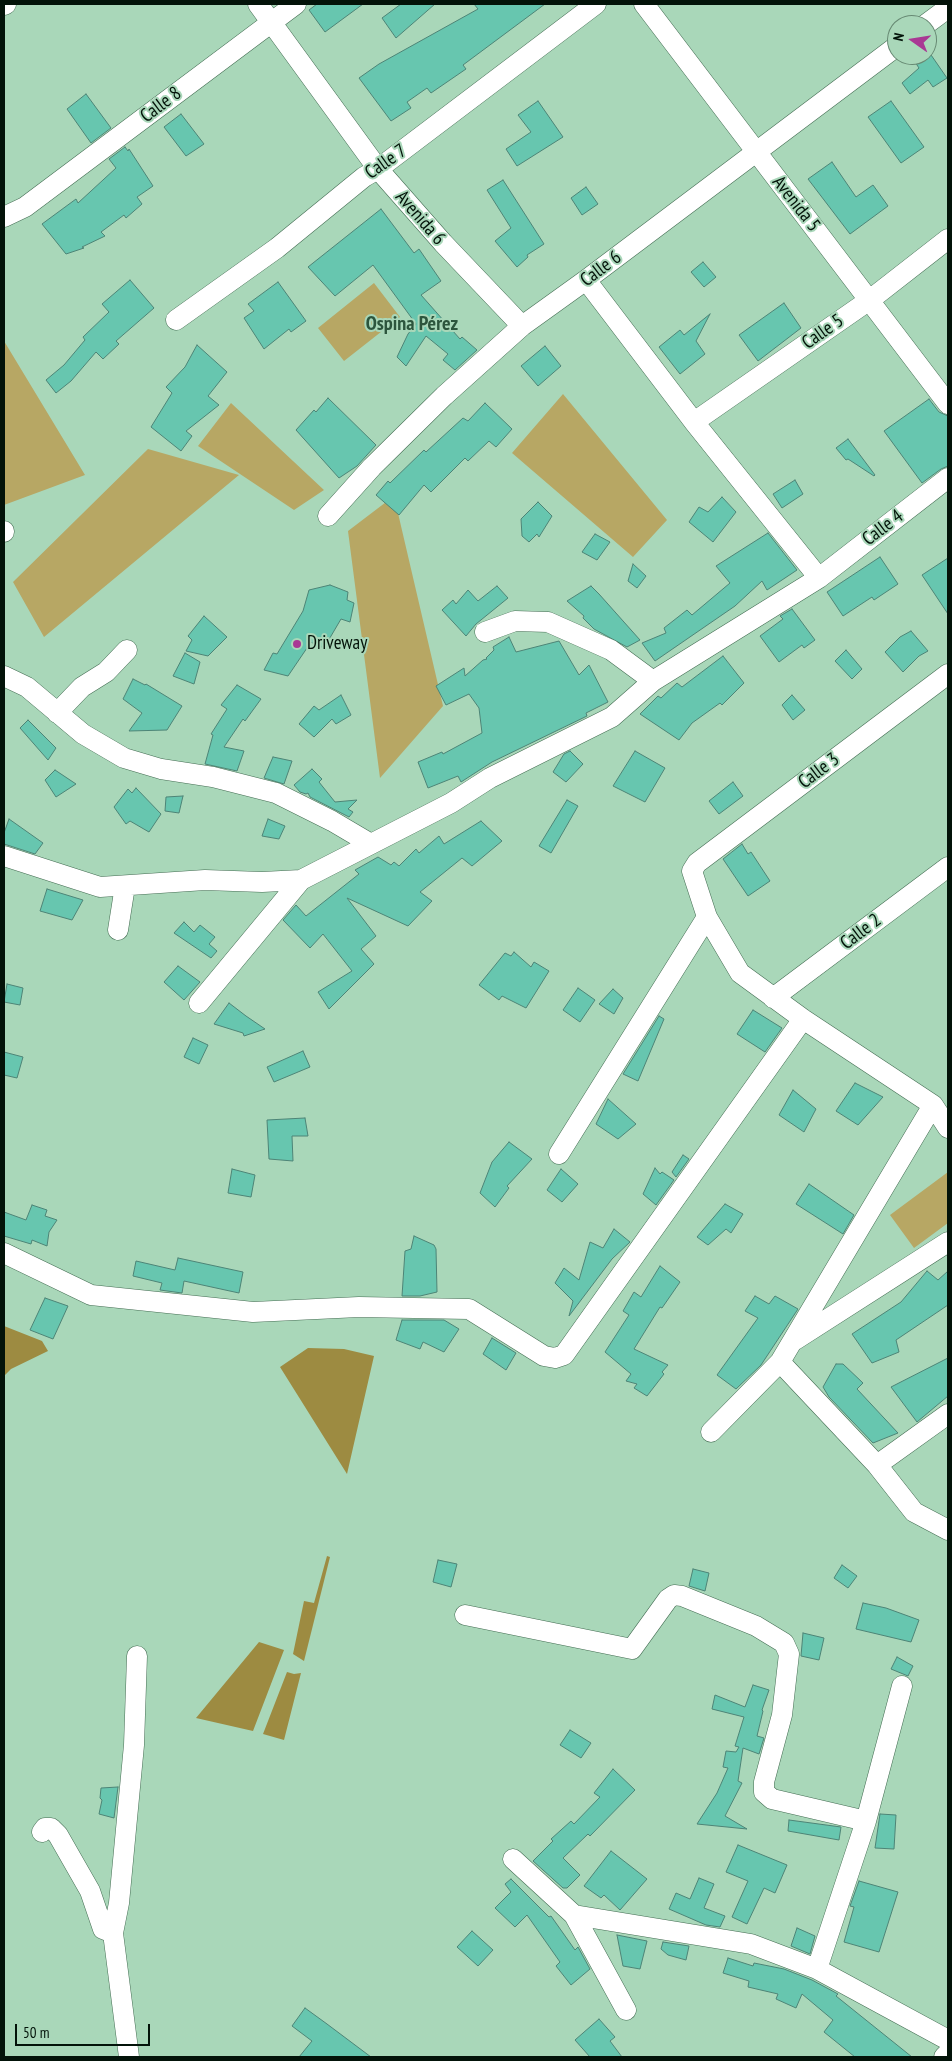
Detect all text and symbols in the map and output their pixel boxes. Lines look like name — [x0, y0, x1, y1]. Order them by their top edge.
north arrow — [887, 15, 937, 65]
text: N — [889, 31, 908, 43]
street label: Calle 8 — [136, 82, 186, 128]
street label: Calle 7 — [361, 140, 411, 184]
street label: Avenida 5 — [767, 172, 825, 236]
street label: Avenida 6 — [390, 186, 450, 250]
street label: Calle 6 — [576, 246, 626, 292]
street label: Calle 5 — [798, 310, 848, 354]
district label: Ospina Pérez — [366, 312, 458, 336]
street label: Calle 4 — [858, 505, 908, 551]
place label: Driveway — [307, 633, 367, 655]
marker: Driveway — [291, 638, 303, 650]
street label: Calle 3 — [794, 748, 844, 794]
street label: Calle 2 — [836, 909, 886, 955]
scale bar — [18, 2014, 152, 2046]
text: 50 m — [23, 2023, 49, 2042]

